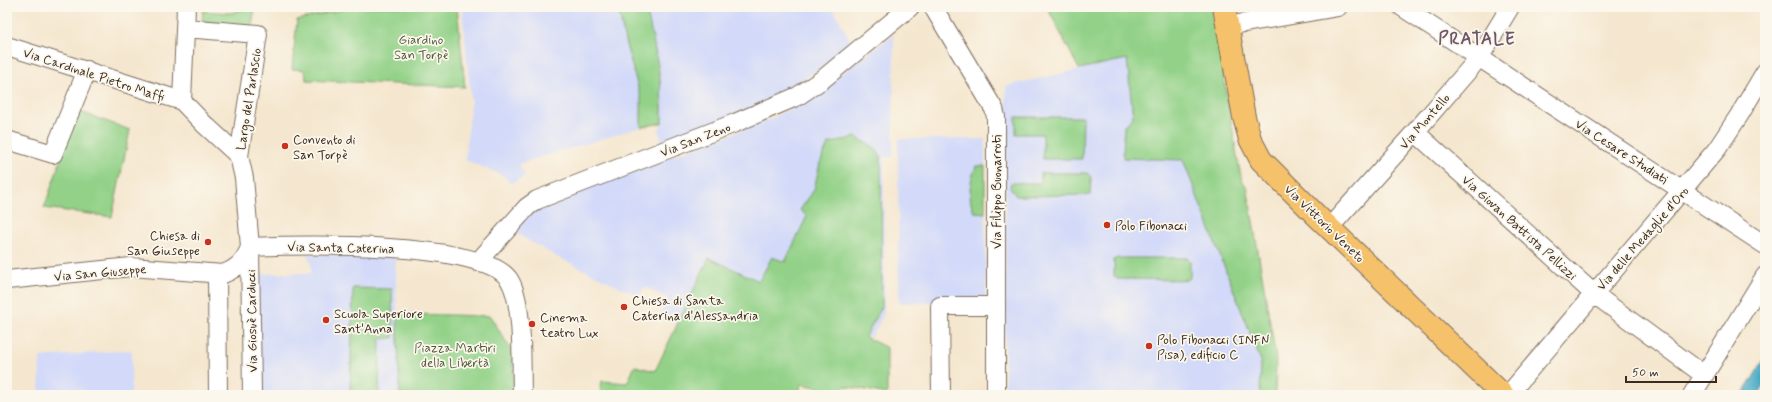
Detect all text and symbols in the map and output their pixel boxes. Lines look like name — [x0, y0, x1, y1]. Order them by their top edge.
district label: PRATALE — [1438, 28, 1516, 50]
park label: Giardino San Torpè — [394, 32, 448, 64]
street label: Via Cardinale Pietro Maffi — [21, 44, 166, 106]
street label: Largo del Parlascio — [233, 46, 267, 152]
street label: Via Montello — [1396, 90, 1454, 154]
street label: Via Cesare Studiati — [1572, 116, 1671, 189]
street label: Via San Zeno — [658, 119, 733, 162]
place label: Convento di San Torpè — [293, 132, 355, 164]
street label: Via Filippo Buonarroti — [989, 135, 1006, 249]
marker: Convento di San Torpè — [280, 141, 290, 151]
street label: Via Giovan Battista Pellizzi — [1458, 172, 1580, 285]
street label: Via Vittorio Veneto — [1280, 181, 1368, 267]
street label: Via delle Medaglie d'Oro — [1593, 183, 1694, 295]
place label: Polo Fibonacci — [1115, 218, 1187, 235]
marker: Polo Fibonacci — [1102, 220, 1112, 230]
place label: Chiesa di San Giuseppe — [127, 228, 200, 260]
marker: Chiesa di San Giuseppe — [203, 237, 213, 247]
street label: Via Santa Caterina — [287, 239, 395, 258]
street label: Via San Giuseppe — [53, 261, 147, 286]
street label: Via Giosuè Carducci — [243, 269, 262, 373]
place label: Chiesa di Santa Caterina d'Alessandria — [632, 293, 758, 325]
marker: Chiesa di Santa Caterina d'Alessandria — [619, 302, 629, 312]
place label: Scuola Superiore Sant'Anna — [334, 306, 423, 338]
place label: Cinema teatro Lux — [539, 310, 599, 342]
marker: Scuola Superiore Sant'Anna — [321, 315, 331, 325]
marker: Cinema teatro Lux — [527, 319, 537, 329]
place label: Polo Fibonacci (INFN Pisa), edificio C — [1157, 332, 1270, 364]
park label: Piazza Martiri della Libertà — [414, 340, 496, 372]
marker: Polo Fibonacci (INFN Pisa), edificio C — [1144, 341, 1154, 351]
scale bar — [1626, 358, 1716, 384]
text: 50 m — [1632, 365, 1659, 381]

